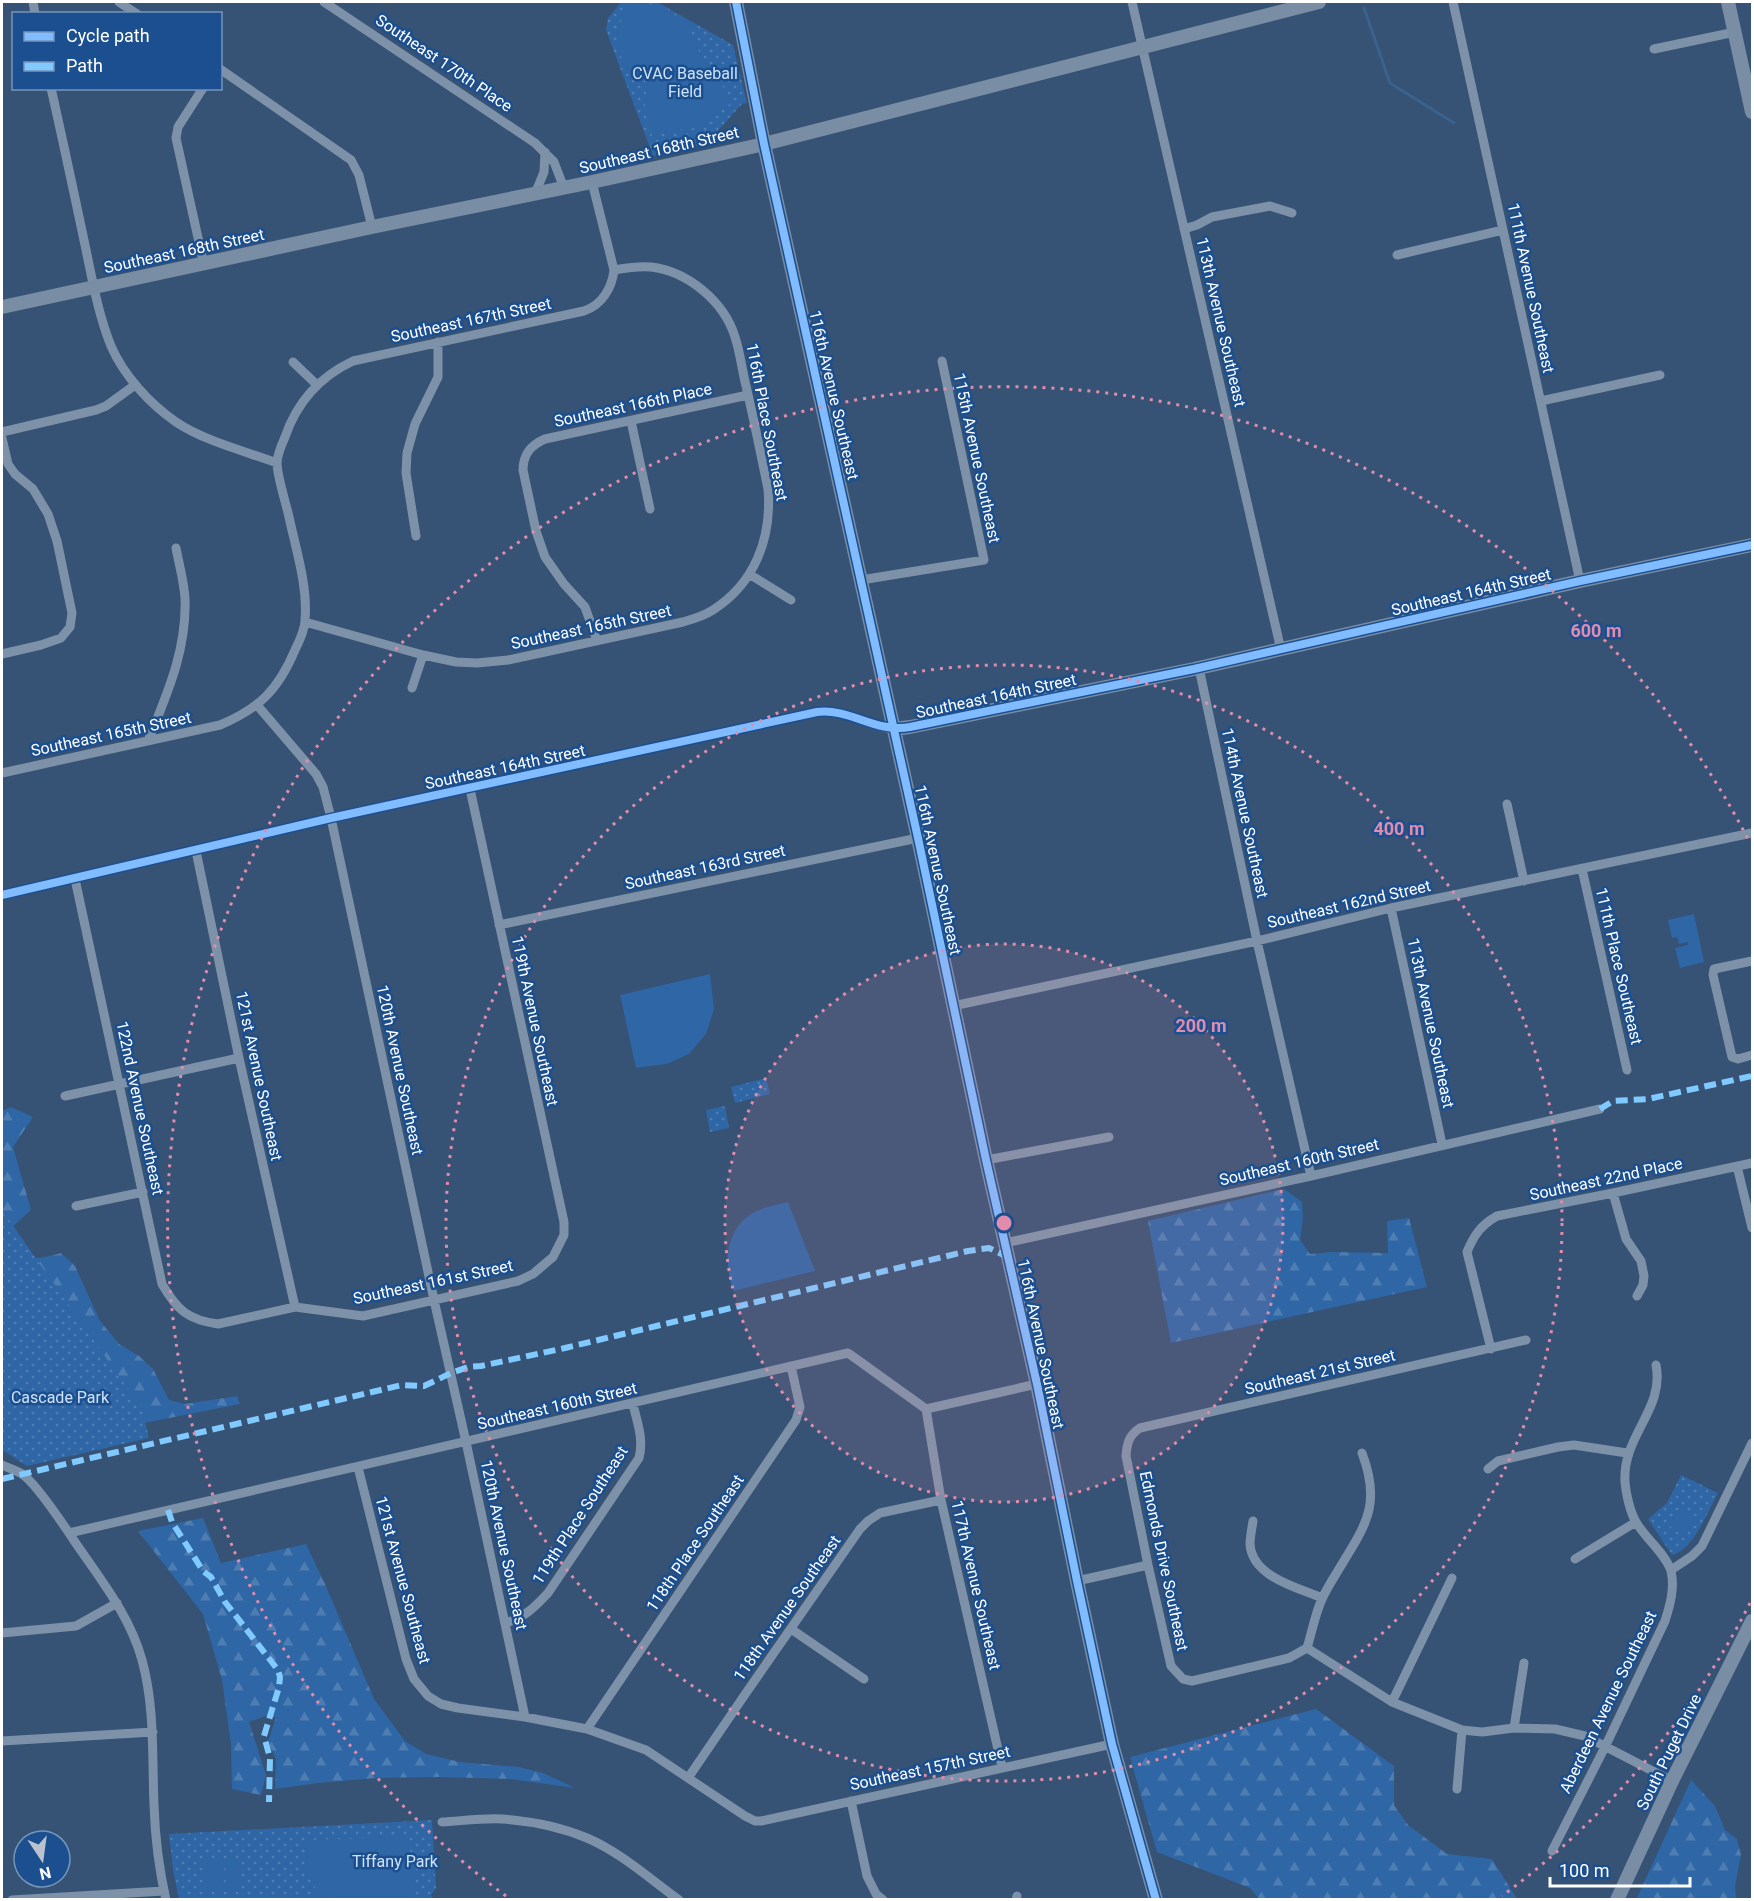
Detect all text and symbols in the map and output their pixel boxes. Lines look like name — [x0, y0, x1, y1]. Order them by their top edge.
street label: Southeast 170th Place — [372, 10, 516, 116]
legend — [12, 12, 222, 90]
text: Cycle path — [66, 25, 150, 46]
text: Path — [66, 55, 103, 76]
park label: CVAC Baseball Field — [632, 64, 738, 101]
street label: Southeast 168th Street — [577, 122, 741, 178]
street label: 111th Avenue Southeast — [1504, 201, 1558, 375]
street label: Southeast 168th Street — [102, 225, 266, 277]
street label: 113th Avenue Southeast — [1192, 235, 1250, 409]
street label: Southeast 167th Street — [389, 294, 553, 346]
street label: 116th Avenue Southeast — [805, 308, 863, 482]
street label: 116th Place Southeast — [742, 341, 792, 503]
street label: 115th Avenue Southeast — [950, 371, 1004, 545]
street label: Southeast 166th Place — [552, 379, 714, 431]
street label: Southeast 164th Street — [1389, 564, 1553, 620]
street label: Southeast 165th Street — [509, 601, 673, 653]
text: 600 m — [1570, 620, 1622, 641]
street label: Southeast 164th Street — [914, 670, 1078, 722]
street label: Southeast 165th Street — [29, 708, 193, 760]
street label: 114th Avenue Southeast — [1218, 726, 1272, 900]
street label: Southeast 164th Street — [423, 741, 587, 793]
street label: 116th Avenue Southeast — [911, 783, 965, 957]
text: 400 m — [1373, 818, 1425, 839]
street label: Southeast 163rd Street — [623, 841, 787, 893]
street label: Southeast 162nd Street — [1265, 876, 1433, 932]
street label: 111th Place Southeast — [1592, 886, 1646, 1046]
street label: 119th Avenue Southeast — [508, 934, 562, 1108]
street label: 113th Avenue Southeast — [1404, 936, 1458, 1110]
street label: 120th Avenue Southeast — [373, 983, 427, 1157]
street label: 121st Avenue Southeast — [232, 989, 286, 1163]
text: 200 m — [1175, 1015, 1227, 1036]
street label: 122nd Avenue Southeast — [112, 1019, 168, 1197]
street label: Southeast 160th Street — [1217, 1134, 1381, 1190]
street label: Southeast 22nd Place — [1528, 1154, 1684, 1204]
centre of rings — [994, 1213, 1014, 1233]
street label: Southeast 161st Street — [351, 1256, 515, 1308]
street label: 116th Avenue Southeast — [1014, 1257, 1068, 1431]
street label: Southeast 21st Street — [1243, 1345, 1397, 1399]
street label: Southeast 160th Street — [475, 1378, 639, 1434]
park label: Cascade Park — [11, 1388, 110, 1407]
street label: 119th Place Southeast — [528, 1442, 632, 1588]
street label: 120th Avenue Southeast — [477, 1458, 531, 1632]
street label: Edmonds Drive Southeast — [1136, 1469, 1192, 1653]
street label: 118th Place Southeast — [642, 1471, 748, 1615]
street label: 121st Avenue Southeast — [371, 1494, 435, 1666]
street label: 117th Avenue Southeast — [947, 1498, 1005, 1672]
street label: 118th Avenue Southeast — [729, 1532, 845, 1684]
street label: Aberdeen Avenue Southeast — [1556, 1608, 1660, 1796]
street label: South Puget Drive — [1633, 1691, 1705, 1813]
street label: Southeast 157th Street — [848, 1742, 1012, 1794]
north arrow — [12, 1829, 72, 1889]
scale bar — [1550, 1850, 1690, 1888]
park label: Tiffany Park — [352, 1852, 439, 1871]
text: 100 m — [1559, 1860, 1610, 1881]
text: N — [38, 1863, 53, 1884]

